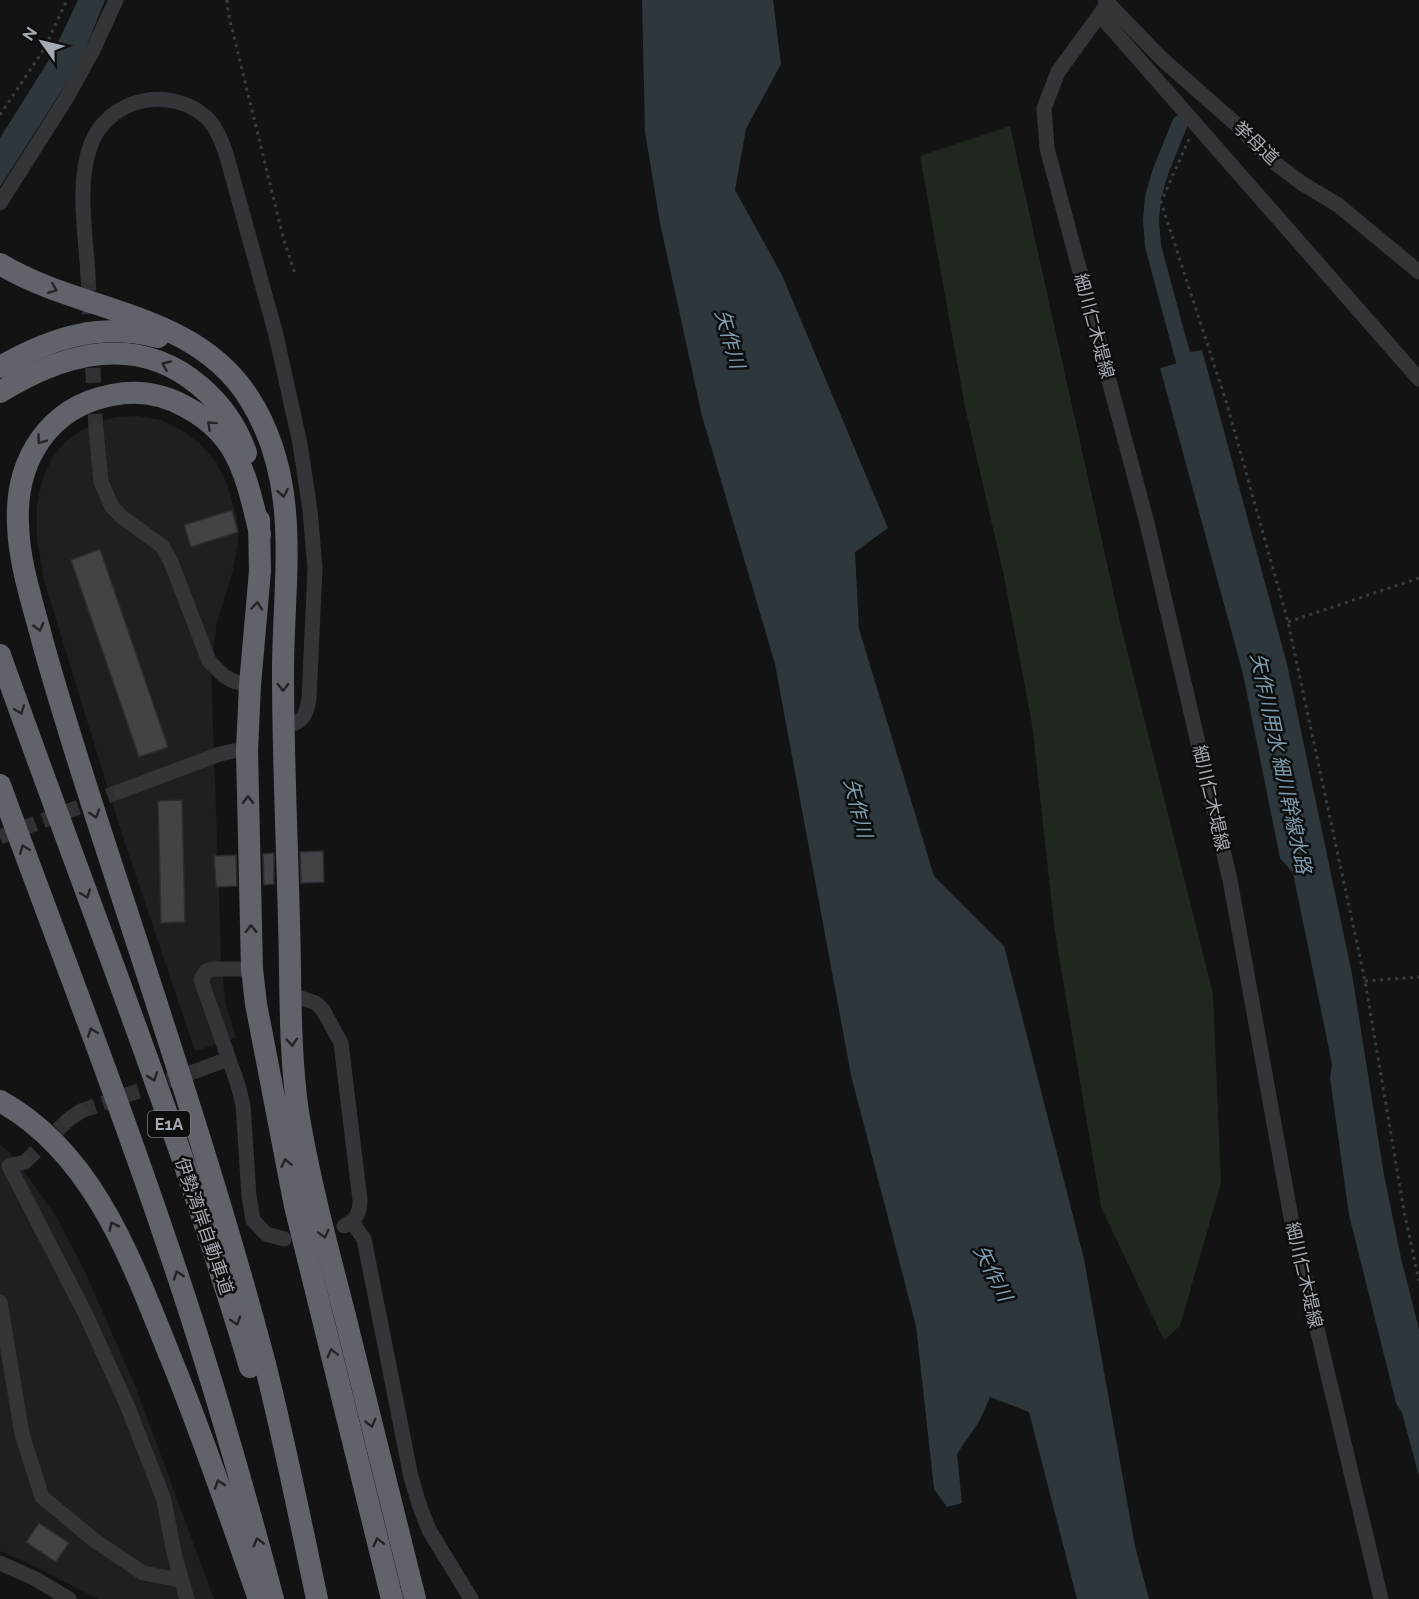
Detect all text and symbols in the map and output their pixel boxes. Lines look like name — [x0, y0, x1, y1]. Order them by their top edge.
north arrow — [12, 12, 72, 72]
text: N — [19, 24, 41, 44]
street label: 挙母道 — [1229, 117, 1283, 169]
street label: 細川仁木堤線 — [1070, 271, 1119, 381]
one-way arrow — [47, 282, 57, 295]
water label: 矢作川 — [710, 307, 750, 373]
one-way arrow — [161, 360, 172, 372]
one-way arrow — [207, 421, 218, 432]
one-way arrow — [37, 433, 48, 444]
one-way arrow — [276, 488, 289, 498]
one-way arrow — [250, 601, 263, 610]
one-way arrow — [32, 621, 44, 632]
water label: 矢作川用水 細川幹線水路 — [1246, 650, 1317, 877]
one-way arrow — [277, 683, 289, 692]
one-way arrow — [12, 704, 25, 715]
street label: 細川仁木堤線 — [1189, 743, 1234, 853]
water label: 矢作川 — [839, 776, 877, 842]
one-way arrow — [242, 796, 254, 805]
one-way arrow — [88, 808, 100, 819]
one-way arrow — [18, 845, 31, 855]
one-way arrow — [78, 888, 91, 899]
one-way arrow — [245, 925, 258, 934]
one-way arrow — [86, 1027, 99, 1038]
one-way arrow — [285, 1038, 298, 1047]
one-way arrow — [145, 1071, 158, 1082]
road number: E1A — [148, 1111, 190, 1137]
street label: 伊勢湾岸自動車道 — [171, 1154, 238, 1297]
one-way arrow — [280, 1159, 293, 1169]
street label: 細川仁木堤線 — [1282, 1220, 1327, 1330]
one-way arrow — [109, 1222, 121, 1233]
one-way arrow — [317, 1229, 330, 1239]
water label: 矢作川 — [969, 1241, 1018, 1307]
one-way arrow — [172, 1270, 185, 1281]
one-way arrow — [228, 1315, 241, 1326]
one-way arrow — [326, 1348, 339, 1358]
one-way arrow — [364, 1418, 377, 1428]
one-way arrow — [213, 1479, 226, 1490]
one-way arrow — [373, 1537, 386, 1547]
one-way arrow — [253, 1538, 266, 1548]

